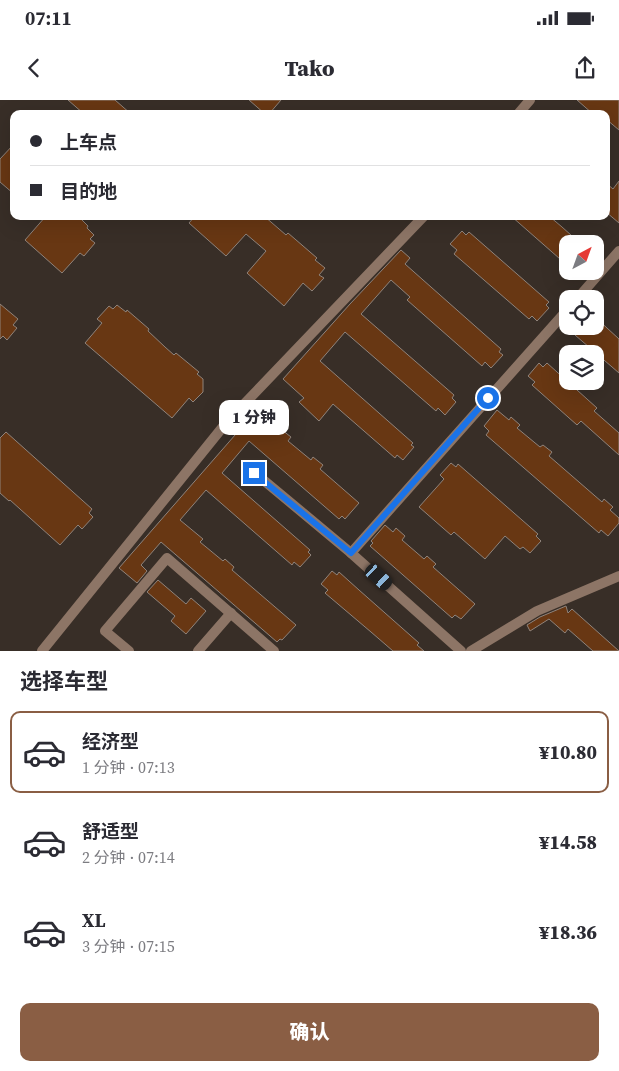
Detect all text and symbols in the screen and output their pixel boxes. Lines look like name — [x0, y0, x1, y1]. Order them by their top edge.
text: 07:11 — [25, 5, 72, 31]
text: Tako — [285, 53, 334, 83]
icon: back — [20, 54, 48, 82]
icon: share — [571, 54, 599, 82]
text: 上车点 — [60, 129, 117, 155]
text: 目的地 — [60, 178, 117, 204]
north arrow — [559, 235, 604, 280]
map controls — [559, 235, 604, 390]
button: locate — [559, 290, 604, 335]
button: layers — [559, 345, 604, 390]
route start — [477, 387, 499, 409]
callout: 1 分钟 — [219, 400, 289, 436]
text: 1 分钟 — [232, 406, 276, 428]
route end — [243, 462, 265, 484]
car — [362, 561, 395, 593]
text: 选择车型 — [20, 666, 108, 696]
text: 经济型 — [82, 728, 139, 754]
icon: car — [22, 730, 67, 775]
text: ¥10.80 — [539, 739, 597, 765]
text: 1 分钟 · 07:13 — [82, 756, 175, 778]
text: 舒适型 — [82, 818, 139, 844]
icon: car — [22, 820, 67, 865]
text: ¥14.58 — [539, 829, 597, 855]
text: 2 分钟 · 07:14 — [82, 846, 175, 868]
text: XL — [82, 907, 105, 933]
icon: car — [22, 910, 67, 955]
text: ¥18.36 — [539, 919, 597, 945]
text: 3 分钟 · 07:15 — [82, 935, 175, 957]
button: 确认 — [20, 1003, 599, 1061]

